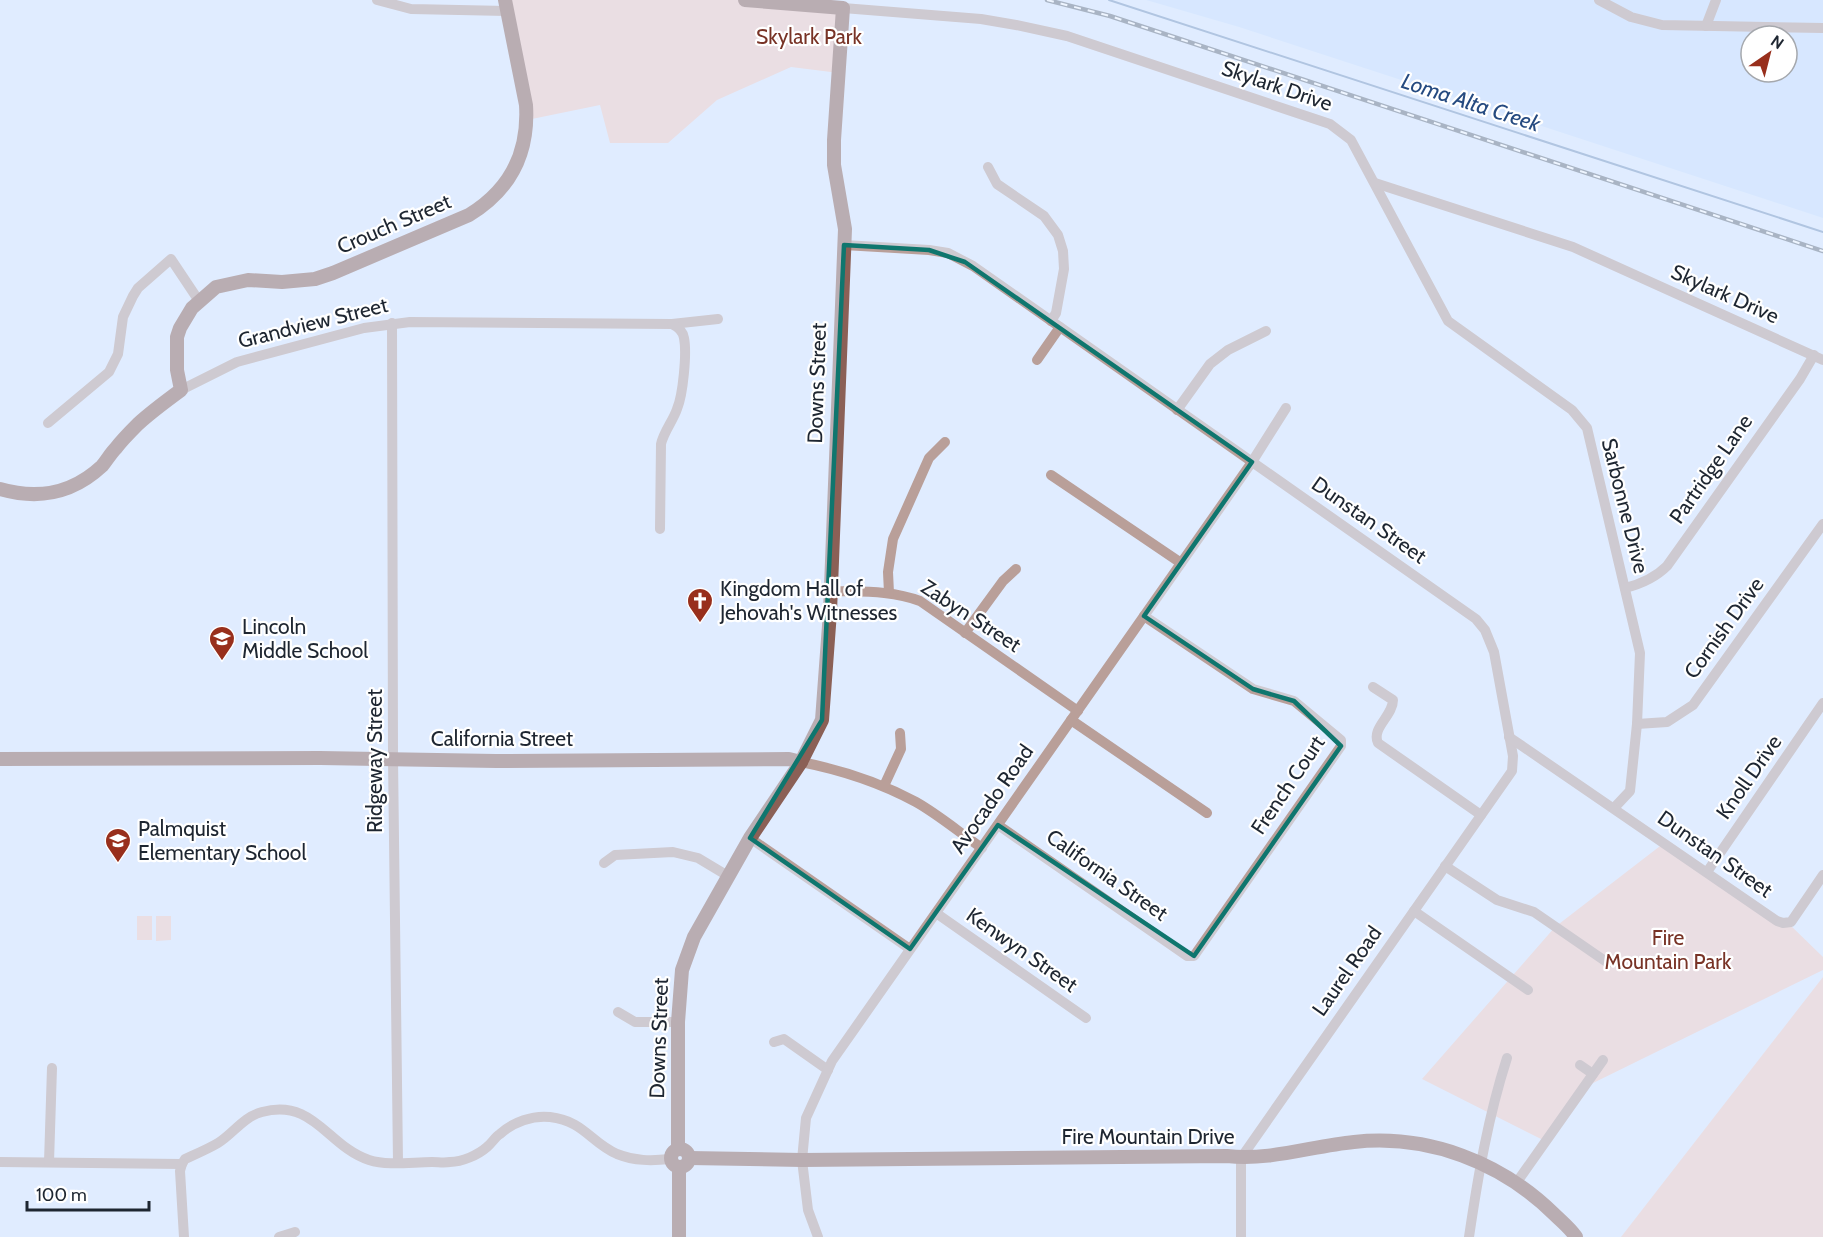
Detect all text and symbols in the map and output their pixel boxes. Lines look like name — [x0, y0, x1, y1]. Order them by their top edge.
park label: Skylark Park — [756, 24, 862, 49]
north arrow — [1739, 24, 1799, 84]
text: N — [1767, 31, 1787, 53]
street label: Skylark Drive — [1219, 55, 1336, 116]
water label: Loma Alta Creek — [1398, 67, 1544, 138]
street label: Crouch Street — [333, 188, 455, 259]
street label: Skylark Drive — [1668, 259, 1783, 328]
street label: Grandview Street — [235, 292, 390, 353]
street label: Downs Street — [802, 322, 831, 444]
street label: Partridge Lane — [1664, 409, 1757, 528]
street label: Sarbonne Drive — [1597, 436, 1654, 576]
street label: Dunstan Street — [1307, 471, 1431, 568]
street label: Cornish Drive — [1679, 572, 1769, 683]
street label: Zabyn Street — [917, 574, 1026, 657]
place label: Kingdom Hall of Jehovah's Witnesses — [719, 576, 898, 625]
church icon: Kingdom Hall of Jehovah's Witnesses — [685, 586, 715, 624]
place label: Lincoln Middle School — [242, 614, 368, 663]
school or university icon: Lincoln Middle School — [207, 624, 237, 662]
street label: Ridgeway Street — [362, 689, 387, 833]
street label: California Street — [431, 726, 573, 751]
street label: Knoll Drive — [1711, 730, 1787, 824]
street label: French Court — [1246, 731, 1330, 839]
street label: Avocado Road — [945, 740, 1038, 858]
street label: Dunstan Street — [1653, 805, 1777, 902]
place label: Palmquist Elementary School — [138, 816, 306, 865]
street label: California Street — [1042, 824, 1173, 926]
school or university icon: Palmquist Elementary School — [103, 826, 133, 864]
street label: Kenwyn Street — [962, 902, 1083, 997]
street label: Laurel Road — [1307, 921, 1387, 1020]
park label: Fire Mountain Park — [1605, 925, 1732, 974]
street label: Downs Street — [644, 977, 673, 1099]
street label: Fire Mountain Drive — [1061, 1124, 1235, 1149]
scale bar — [27, 1174, 148, 1212]
text: 100 m — [36, 1184, 87, 1206]

